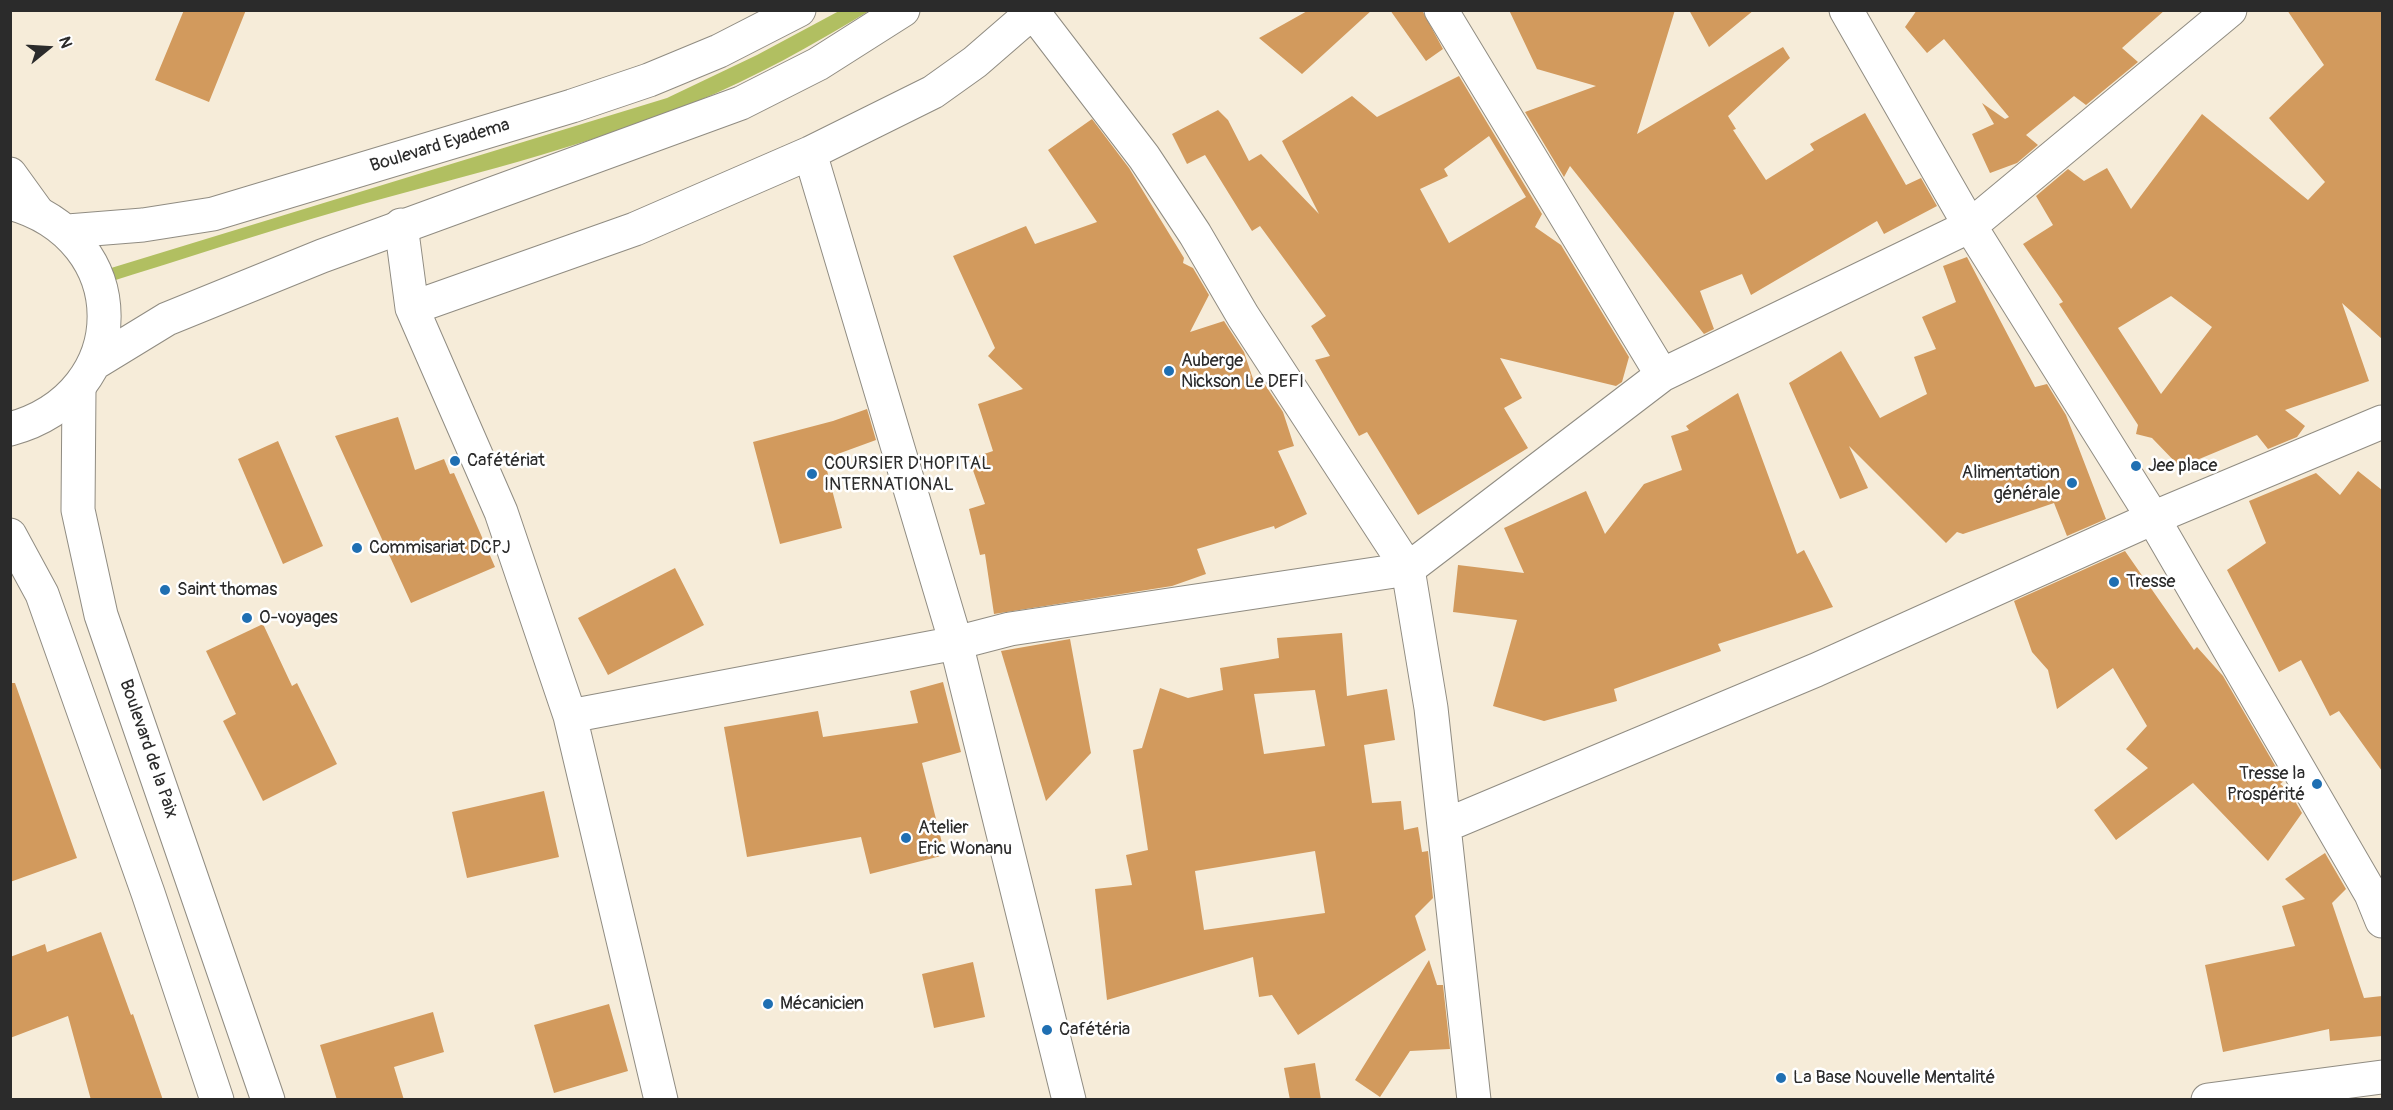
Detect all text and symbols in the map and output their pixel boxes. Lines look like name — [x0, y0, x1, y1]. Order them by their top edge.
north arrow — [18, 18, 78, 78]
text: N — [54, 34, 76, 51]
street label: Boulevard Eyadema — [368, 115, 512, 177]
place label: Auberge Nickson Le DEFI — [1181, 350, 1304, 392]
marker: Auberge Nickson Le DEFI — [1162, 364, 1176, 378]
place label: Cafétériat — [467, 450, 545, 472]
place label: COURSIER D'HOPITAL INTERNATIONAL — [824, 453, 991, 496]
marker: Cafétériat — [448, 454, 462, 468]
place label: Jee place — [2148, 455, 2217, 477]
marker: Jee place — [2129, 459, 2143, 473]
place label: Alimentation générale — [1962, 462, 2060, 504]
marker: COURSIER D'HOPITAL INTERNATIONAL — [805, 467, 819, 481]
marker: Alimentation générale — [2065, 476, 2079, 490]
place label: Commisariat DCPJ — [369, 537, 510, 559]
marker: Commisariat DCPJ — [350, 541, 364, 555]
place label: Tresse — [2126, 571, 2175, 593]
marker: Tresse — [2107, 575, 2121, 589]
place label: Saint thomas — [177, 579, 277, 601]
marker: Saint thomas — [158, 583, 172, 597]
place label: O-voyages — [259, 607, 338, 629]
marker: O-voyages — [240, 611, 254, 625]
street label: Boulevard de la Paix — [114, 677, 182, 821]
place label: Tresse la Prospérité — [2227, 763, 2305, 806]
marker: Tresse la Prospérité — [2310, 777, 2324, 791]
place label: Atelier Eric Wonanu — [918, 817, 1012, 860]
marker: Atelier Eric Wonanu — [899, 831, 913, 845]
place label: Mécanicien — [780, 993, 864, 1015]
marker: Mécanicien — [761, 997, 775, 1011]
place label: Cafétéria — [1059, 1019, 1130, 1041]
marker: Cafétéria — [1040, 1023, 1054, 1037]
place label: La Base Nouvelle Mentalité — [1793, 1067, 1995, 1089]
marker: La Base Nouvelle Mentalité — [1774, 1071, 1788, 1085]

